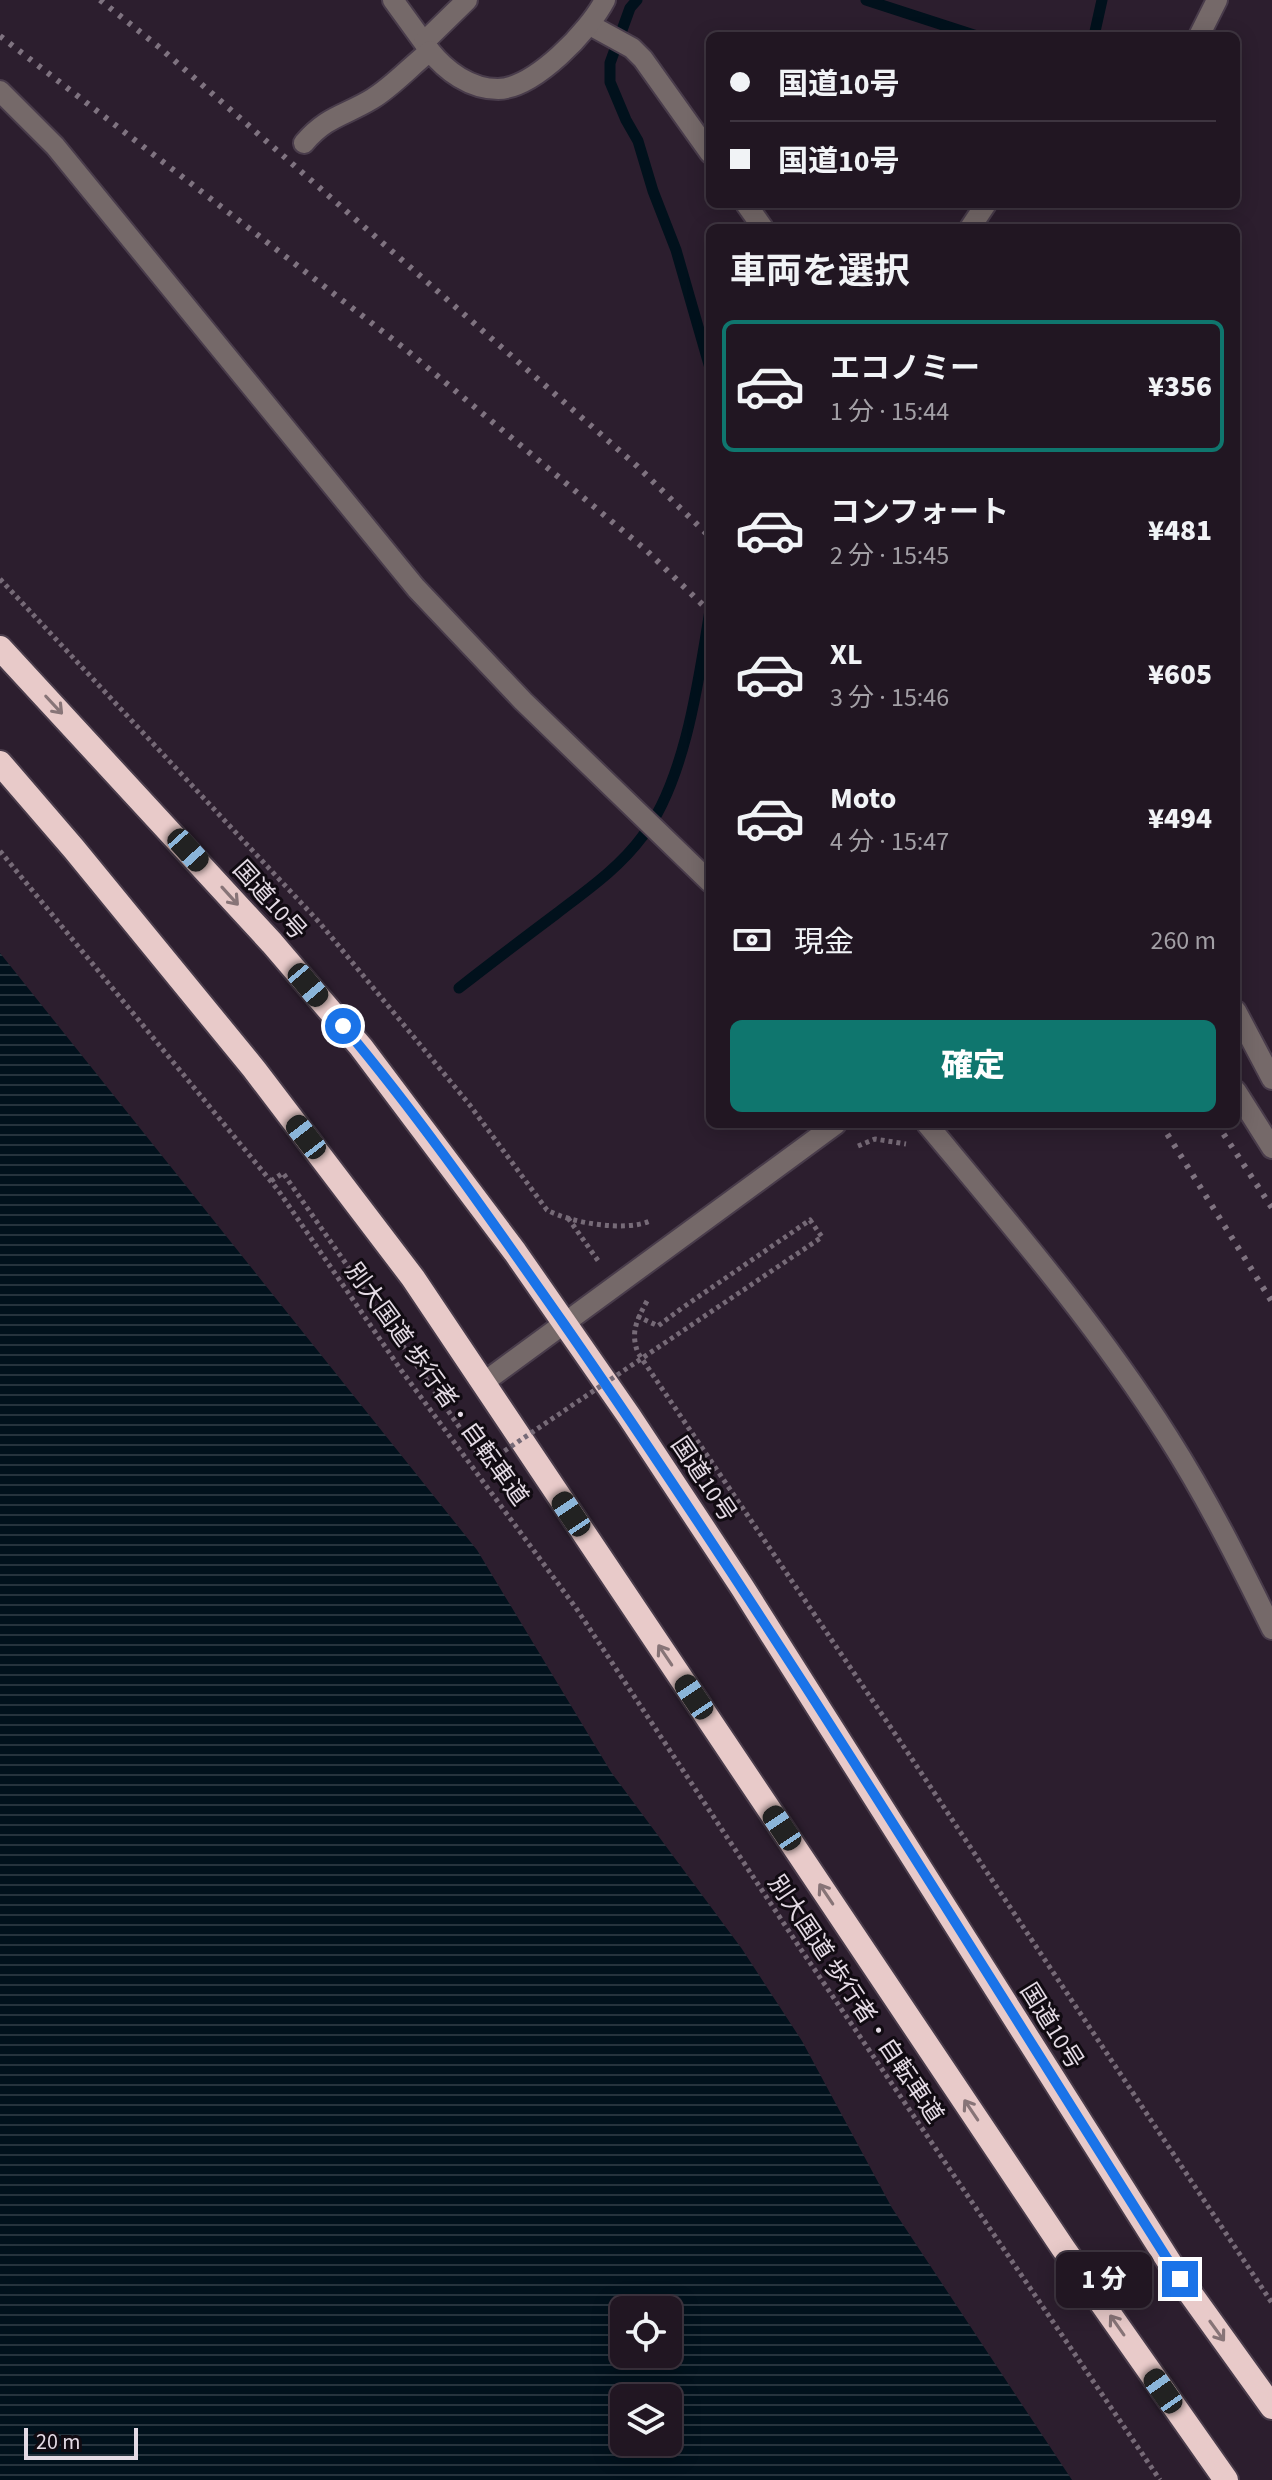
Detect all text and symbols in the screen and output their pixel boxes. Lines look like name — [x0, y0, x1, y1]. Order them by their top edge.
text: 国道10号 — [778, 63, 900, 106]
text: 国道10号 — [778, 140, 900, 183]
text: 車両を選択 — [730, 246, 910, 297]
text: エコノミー — [830, 347, 980, 390]
icon: car — [734, 350, 806, 422]
text: ¥356 — [1148, 365, 1212, 408]
text: 1 分 · 15:44 — [830, 393, 949, 430]
text: コンフォート — [830, 491, 1009, 534]
icon: car — [734, 494, 806, 566]
text: ¥481 — [1148, 509, 1212, 552]
text: 2 分 · 15:45 — [830, 537, 949, 574]
text: XL — [830, 633, 863, 676]
icon: car — [734, 638, 806, 710]
text: ¥605 — [1148, 653, 1212, 696]
text: 3 分 · 15:46 — [830, 679, 949, 716]
one-way arrow — [44, 695, 63, 715]
text: Moto — [830, 777, 896, 820]
icon: car — [734, 782, 806, 854]
text: ¥494 — [1148, 797, 1212, 840]
text: 4 分 · 15:47 — [830, 823, 949, 860]
car — [163, 824, 213, 876]
street label: 国道10号 — [225, 853, 315, 948]
one-way arrow — [220, 886, 238, 906]
icon: cash — [730, 918, 774, 962]
text: 現金 — [794, 921, 854, 964]
text: 260 m — [1150, 922, 1216, 959]
car — [283, 959, 333, 1011]
route start — [325, 1008, 361, 1044]
button: 確定 — [730, 1020, 1216, 1112]
car — [282, 1111, 330, 1163]
street label: 別大国道 歩行者・自転車道 — [336, 1256, 537, 1513]
street label: 国道10号 — [662, 1430, 745, 1529]
car — [548, 1487, 594, 1541]
one-way arrow — [657, 1644, 674, 1666]
car — [671, 1670, 717, 1724]
car — [759, 1801, 805, 1855]
street label: 別大国道 歩行者・自転車道 — [759, 1868, 952, 2130]
one-way arrow — [818, 1883, 834, 1906]
street label: 国道10号 — [1011, 1976, 1092, 2076]
one-way arrow — [962, 2099, 978, 2122]
callout: 1 分 — [1056, 2251, 1152, 2307]
text: 1 分 — [1081, 2261, 1127, 2298]
route end — [1162, 2261, 1198, 2297]
map controls — [610, 2296, 682, 2456]
button: locate — [610, 2296, 682, 2368]
one-way arrow — [1109, 2314, 1125, 2336]
one-way arrow — [1209, 2320, 1226, 2341]
car — [1139, 2364, 1187, 2418]
button: layers — [610, 2384, 682, 2456]
scale bar — [24, 2424, 138, 2460]
text: 20 m — [36, 2426, 81, 2458]

